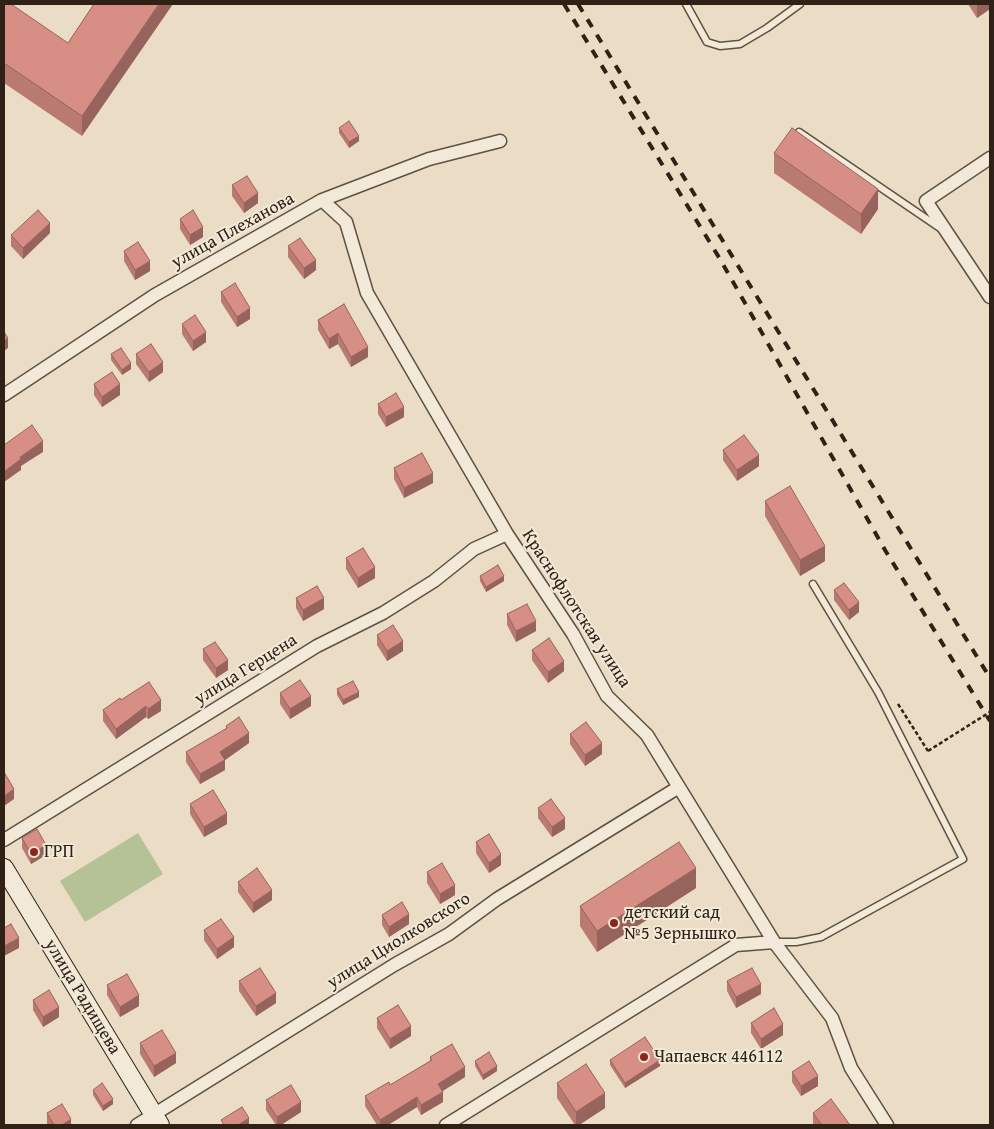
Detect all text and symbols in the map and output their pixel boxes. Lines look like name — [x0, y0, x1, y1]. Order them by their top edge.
street label: улица Плеханова — [168, 188, 298, 274]
street label: Краснофлотская улица — [517, 526, 635, 692]
street label: улица Герцена — [191, 630, 301, 710]
place label: ГРП — [44, 841, 74, 863]
marker: ГРП — [28, 846, 40, 858]
street label: улица Циолковского — [323, 888, 475, 994]
place label: детский сад №5 Зернышко — [624, 902, 736, 944]
marker: детский сад №5 Зернышко — [608, 917, 620, 929]
street label: улица Радищева — [39, 935, 125, 1059]
place label: Чапаевск 446112 — [654, 1046, 783, 1068]
marker: Чапаевск 446112 — [638, 1051, 650, 1063]

